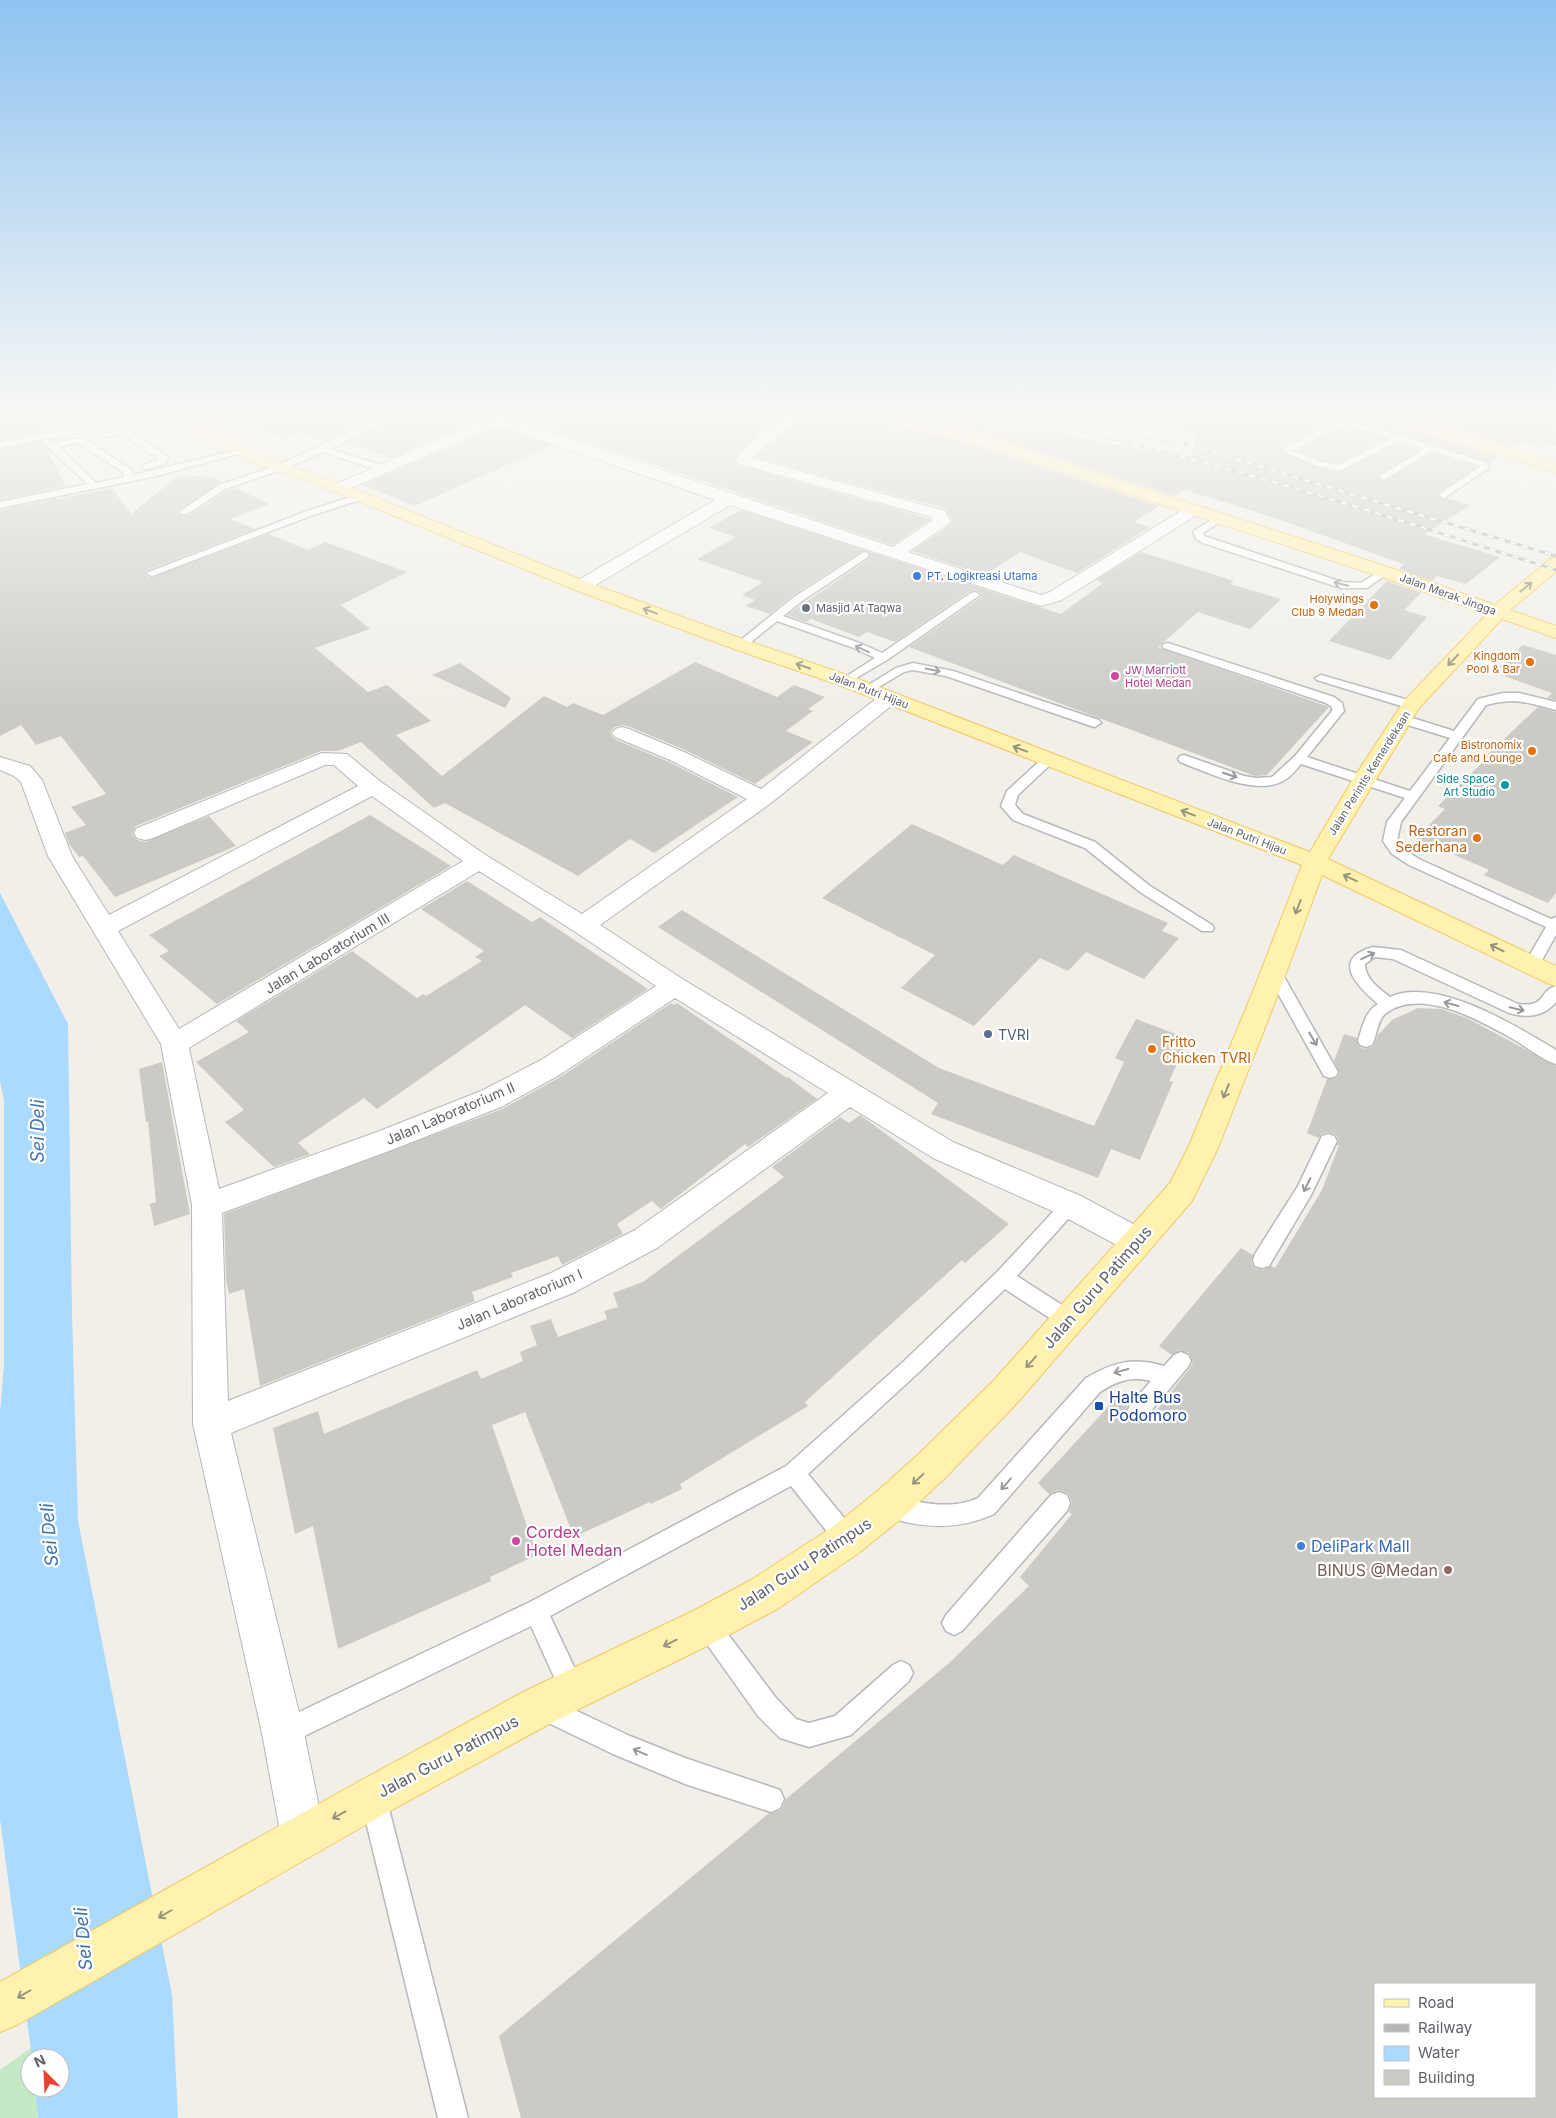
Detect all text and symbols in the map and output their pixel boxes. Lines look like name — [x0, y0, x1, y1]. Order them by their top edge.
place label: PT. Logikreasi Utama — [927, 569, 1037, 583]
marker: PT. Logikreasi Utama — [911, 570, 923, 582]
street label: Jalan Merak Jingga — [1398, 570, 1498, 618]
one-way arrow — [1333, 579, 1349, 588]
one-way arrow — [1520, 581, 1533, 592]
place label: Holywings Club 9 Medan — [1291, 592, 1364, 619]
marker: Holywings Club 9 Medan — [1368, 599, 1380, 611]
place label: Masjid At Taqwa — [816, 601, 902, 615]
marker: Masjid At Taqwa — [800, 602, 812, 614]
one-way arrow — [643, 606, 658, 615]
one-way arrow — [855, 643, 870, 653]
place label: Kingdom Pool & Bar — [1466, 649, 1520, 676]
one-way arrow — [1447, 654, 1459, 667]
marker: Kingdom Pool & Bar — [1524, 656, 1536, 668]
one-way arrow — [795, 661, 811, 670]
place label: JW Marriott Hotel Medan — [1125, 663, 1191, 690]
one-way arrow — [925, 666, 941, 675]
street label: Jalan Putri Hijau — [827, 668, 911, 712]
marker: JW Marriott Hotel Medan — [1109, 670, 1121, 682]
street label: Jalan Perintis Kemerdekaan — [1325, 708, 1413, 838]
place label: Bistronomix Cafe and Lounge — [1433, 738, 1522, 765]
one-way arrow — [1013, 744, 1028, 753]
marker: Bistronomix Cafe and Lounge — [1526, 745, 1538, 757]
one-way arrow — [1222, 771, 1238, 781]
place label: Side Space Art Studio — [1436, 772, 1495, 799]
marker: Side Space Art Studio — [1499, 779, 1511, 791]
one-way arrow — [1181, 808, 1196, 817]
street label: Jalan Putri Hijau — [1205, 814, 1289, 858]
place label: Restoran Sederhana — [1395, 822, 1467, 855]
marker: Restoran Sederhana — [1471, 832, 1483, 844]
one-way arrow — [1343, 872, 1358, 882]
one-way arrow — [1293, 899, 1302, 914]
street label: Jalan Laboratorium III — [261, 909, 393, 997]
one-way arrow — [1490, 943, 1505, 952]
one-way arrow — [1360, 951, 1375, 961]
one-way arrow — [1443, 999, 1459, 1008]
one-way arrow — [1508, 1005, 1524, 1014]
place label: TVRI — [998, 1026, 1029, 1043]
marker: TVRI — [982, 1028, 994, 1040]
one-way arrow — [1308, 1031, 1318, 1045]
place label: Fritto Chicken TVRI — [1162, 1033, 1251, 1066]
marker: Fritto Chicken TVRI — [1146, 1043, 1158, 1055]
street label: Jalan Laboratorium II — [383, 1078, 517, 1148]
one-way arrow — [1221, 1083, 1230, 1098]
water label: Sei Deli — [27, 1099, 48, 1163]
one-way arrow — [1302, 1177, 1311, 1192]
street label: Jalan Guru Patimpus — [1038, 1221, 1156, 1353]
street label: Jalan Laboratorium I — [453, 1265, 585, 1333]
one-way arrow — [1025, 1356, 1037, 1369]
one-way arrow — [1113, 1367, 1129, 1377]
place label: Halte Bus Podomoro — [1109, 1387, 1187, 1425]
marker: Halte Bus Podomoro — [1093, 1400, 1105, 1412]
one-way arrow — [911, 1473, 924, 1485]
one-way arrow — [1000, 1477, 1012, 1490]
water label: Sei Deli — [36, 1502, 62, 1567]
street label: Jalan Guru Patimpus — [733, 1513, 875, 1615]
place label: Cordex Hotel Medan — [526, 1522, 622, 1560]
marker: Cordex Hotel Medan — [510, 1535, 522, 1547]
place label: DeliPark Mall — [1311, 1536, 1410, 1556]
marker: DeliPark Mall — [1295, 1540, 1307, 1552]
place label: BINUS @Medan — [1317, 1560, 1438, 1580]
marker: BINUS @Medan — [1442, 1564, 1454, 1576]
one-way arrow — [663, 1639, 678, 1648]
street label: Jalan Guru Patimpus — [374, 1710, 522, 1802]
one-way arrow — [633, 1747, 648, 1757]
one-way arrow — [333, 1811, 347, 1821]
water label: Sei Deli — [70, 1906, 96, 1971]
one-way arrow — [158, 1909, 173, 1919]
legend — [1374, 1983, 1536, 2098]
one-way arrow — [16, 1989, 31, 1999]
text: Road — [1418, 1993, 1454, 2012]
text: Railway — [1418, 2018, 1473, 2037]
text: Water — [1418, 2043, 1460, 2062]
north arrow — [20, 2048, 70, 2098]
text: N — [31, 2051, 48, 2071]
text: Building — [1418, 2068, 1475, 2087]

